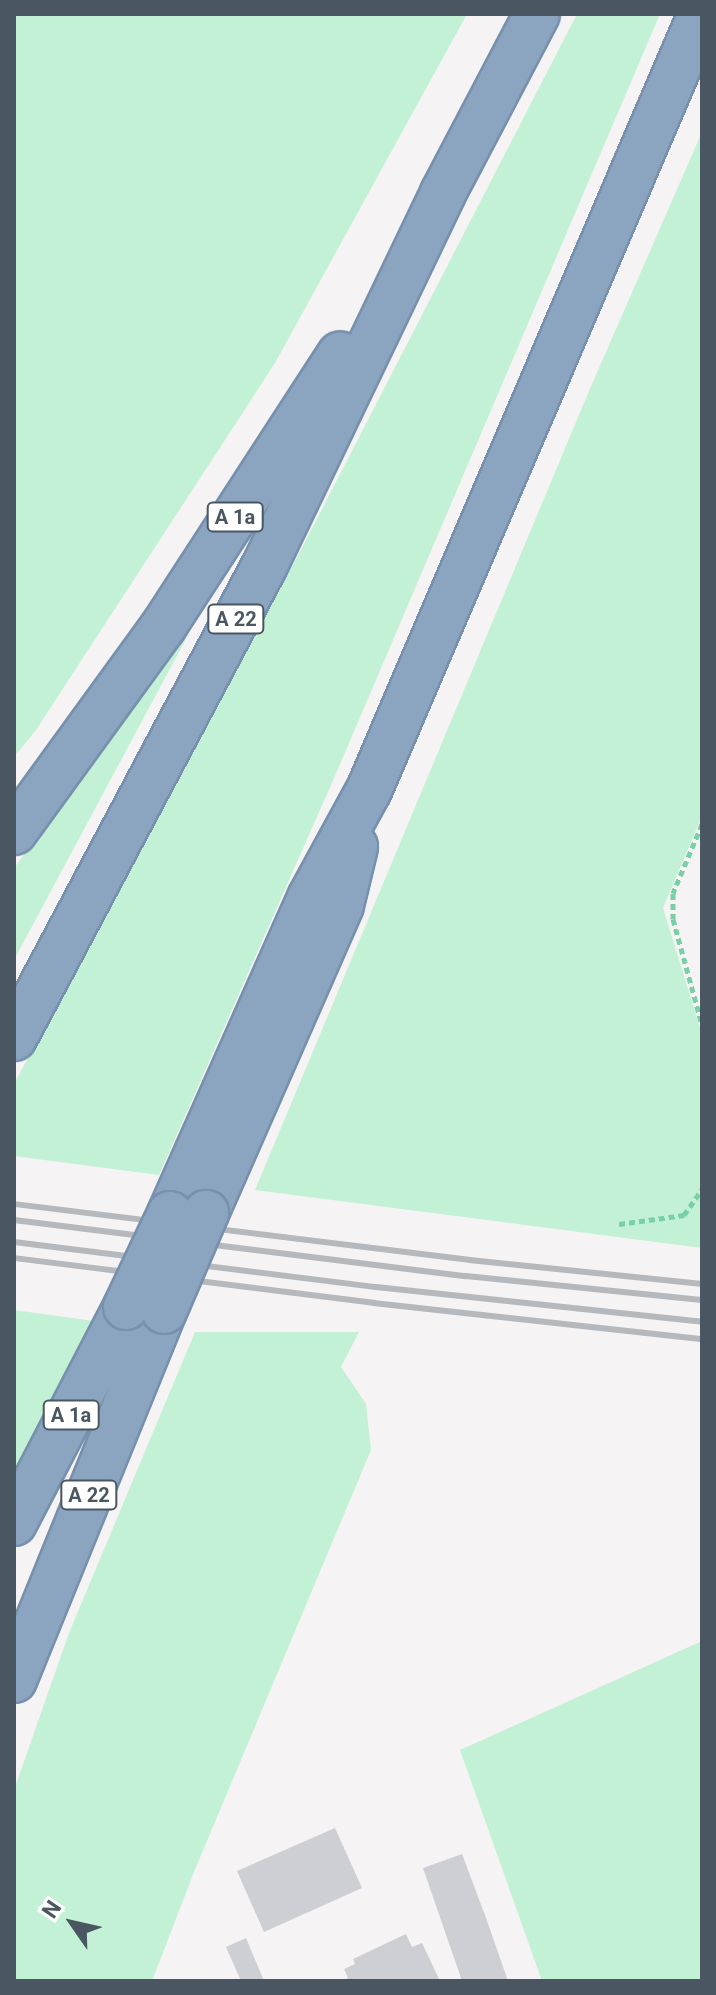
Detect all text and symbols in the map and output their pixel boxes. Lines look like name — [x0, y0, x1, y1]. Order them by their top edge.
road number: A 1a — [205, 501, 265, 533]
road number: A 22 — [206, 603, 266, 635]
road number: A 1a — [41, 1399, 101, 1431]
road number: A 22 — [59, 1479, 119, 1511]
north arrow — [32, 1883, 112, 1963]
text: N — [37, 1896, 66, 1923]

